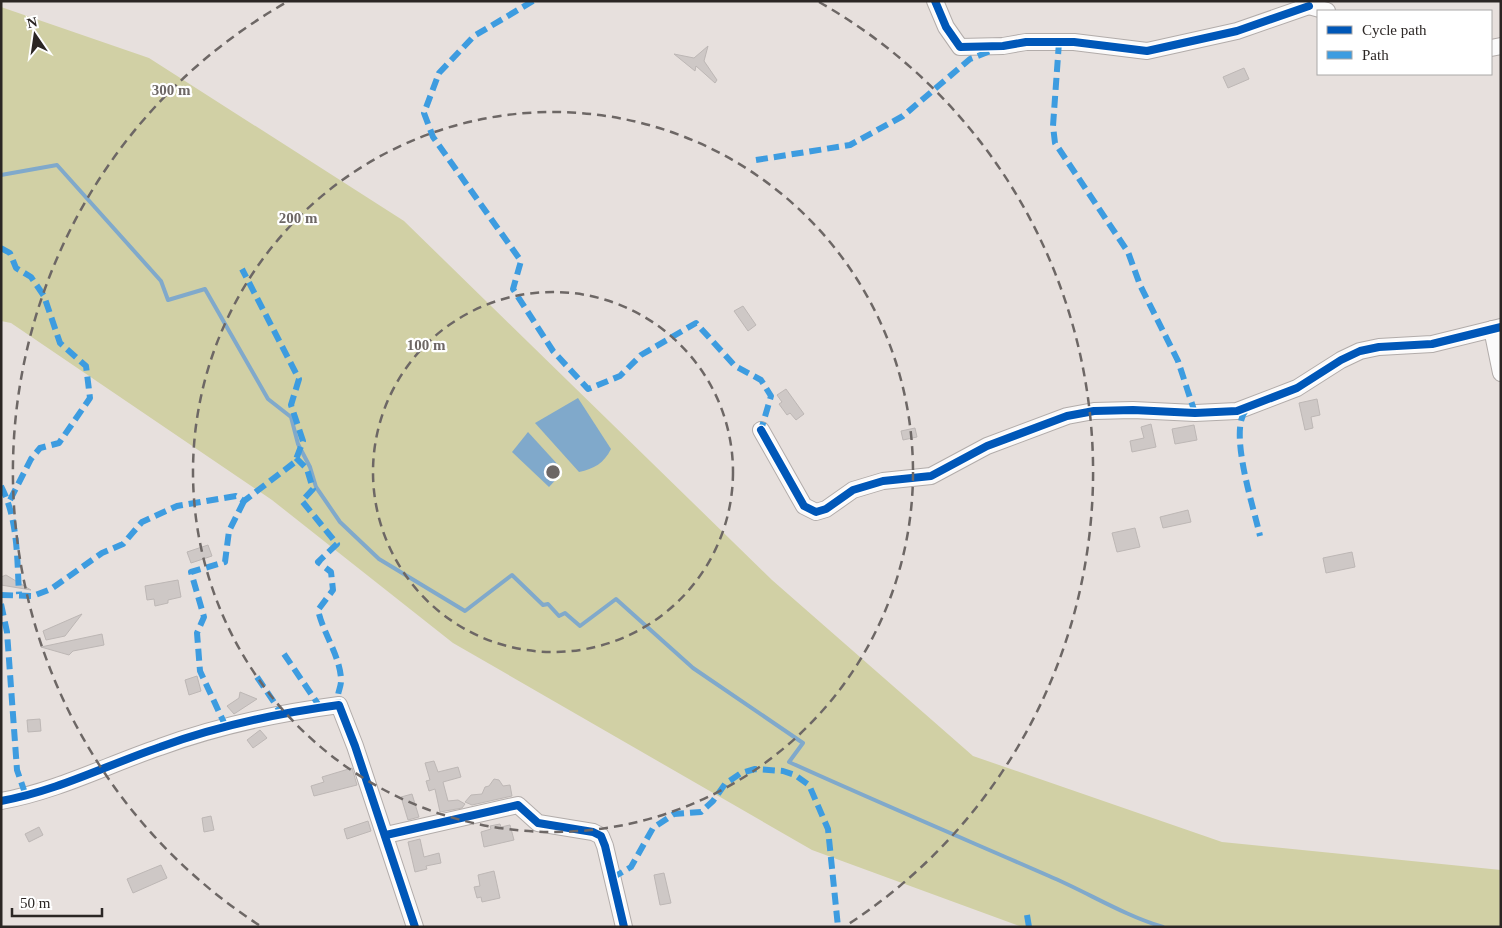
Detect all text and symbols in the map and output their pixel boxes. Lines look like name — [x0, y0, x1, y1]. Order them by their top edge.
north arrow — [10, 10, 60, 60]
legend — [1317, 10, 1492, 75]
text: N — [26, 14, 39, 31]
text: Cycle path — [1362, 22, 1427, 38]
text: Path — [1362, 47, 1389, 63]
text: 300 m — [152, 82, 191, 98]
text: 200 m — [279, 210, 318, 226]
text: 100 m — [407, 337, 446, 353]
centre of rings — [544, 463, 562, 481]
scale bar — [12, 886, 102, 918]
text: 50 m — [20, 895, 51, 911]

